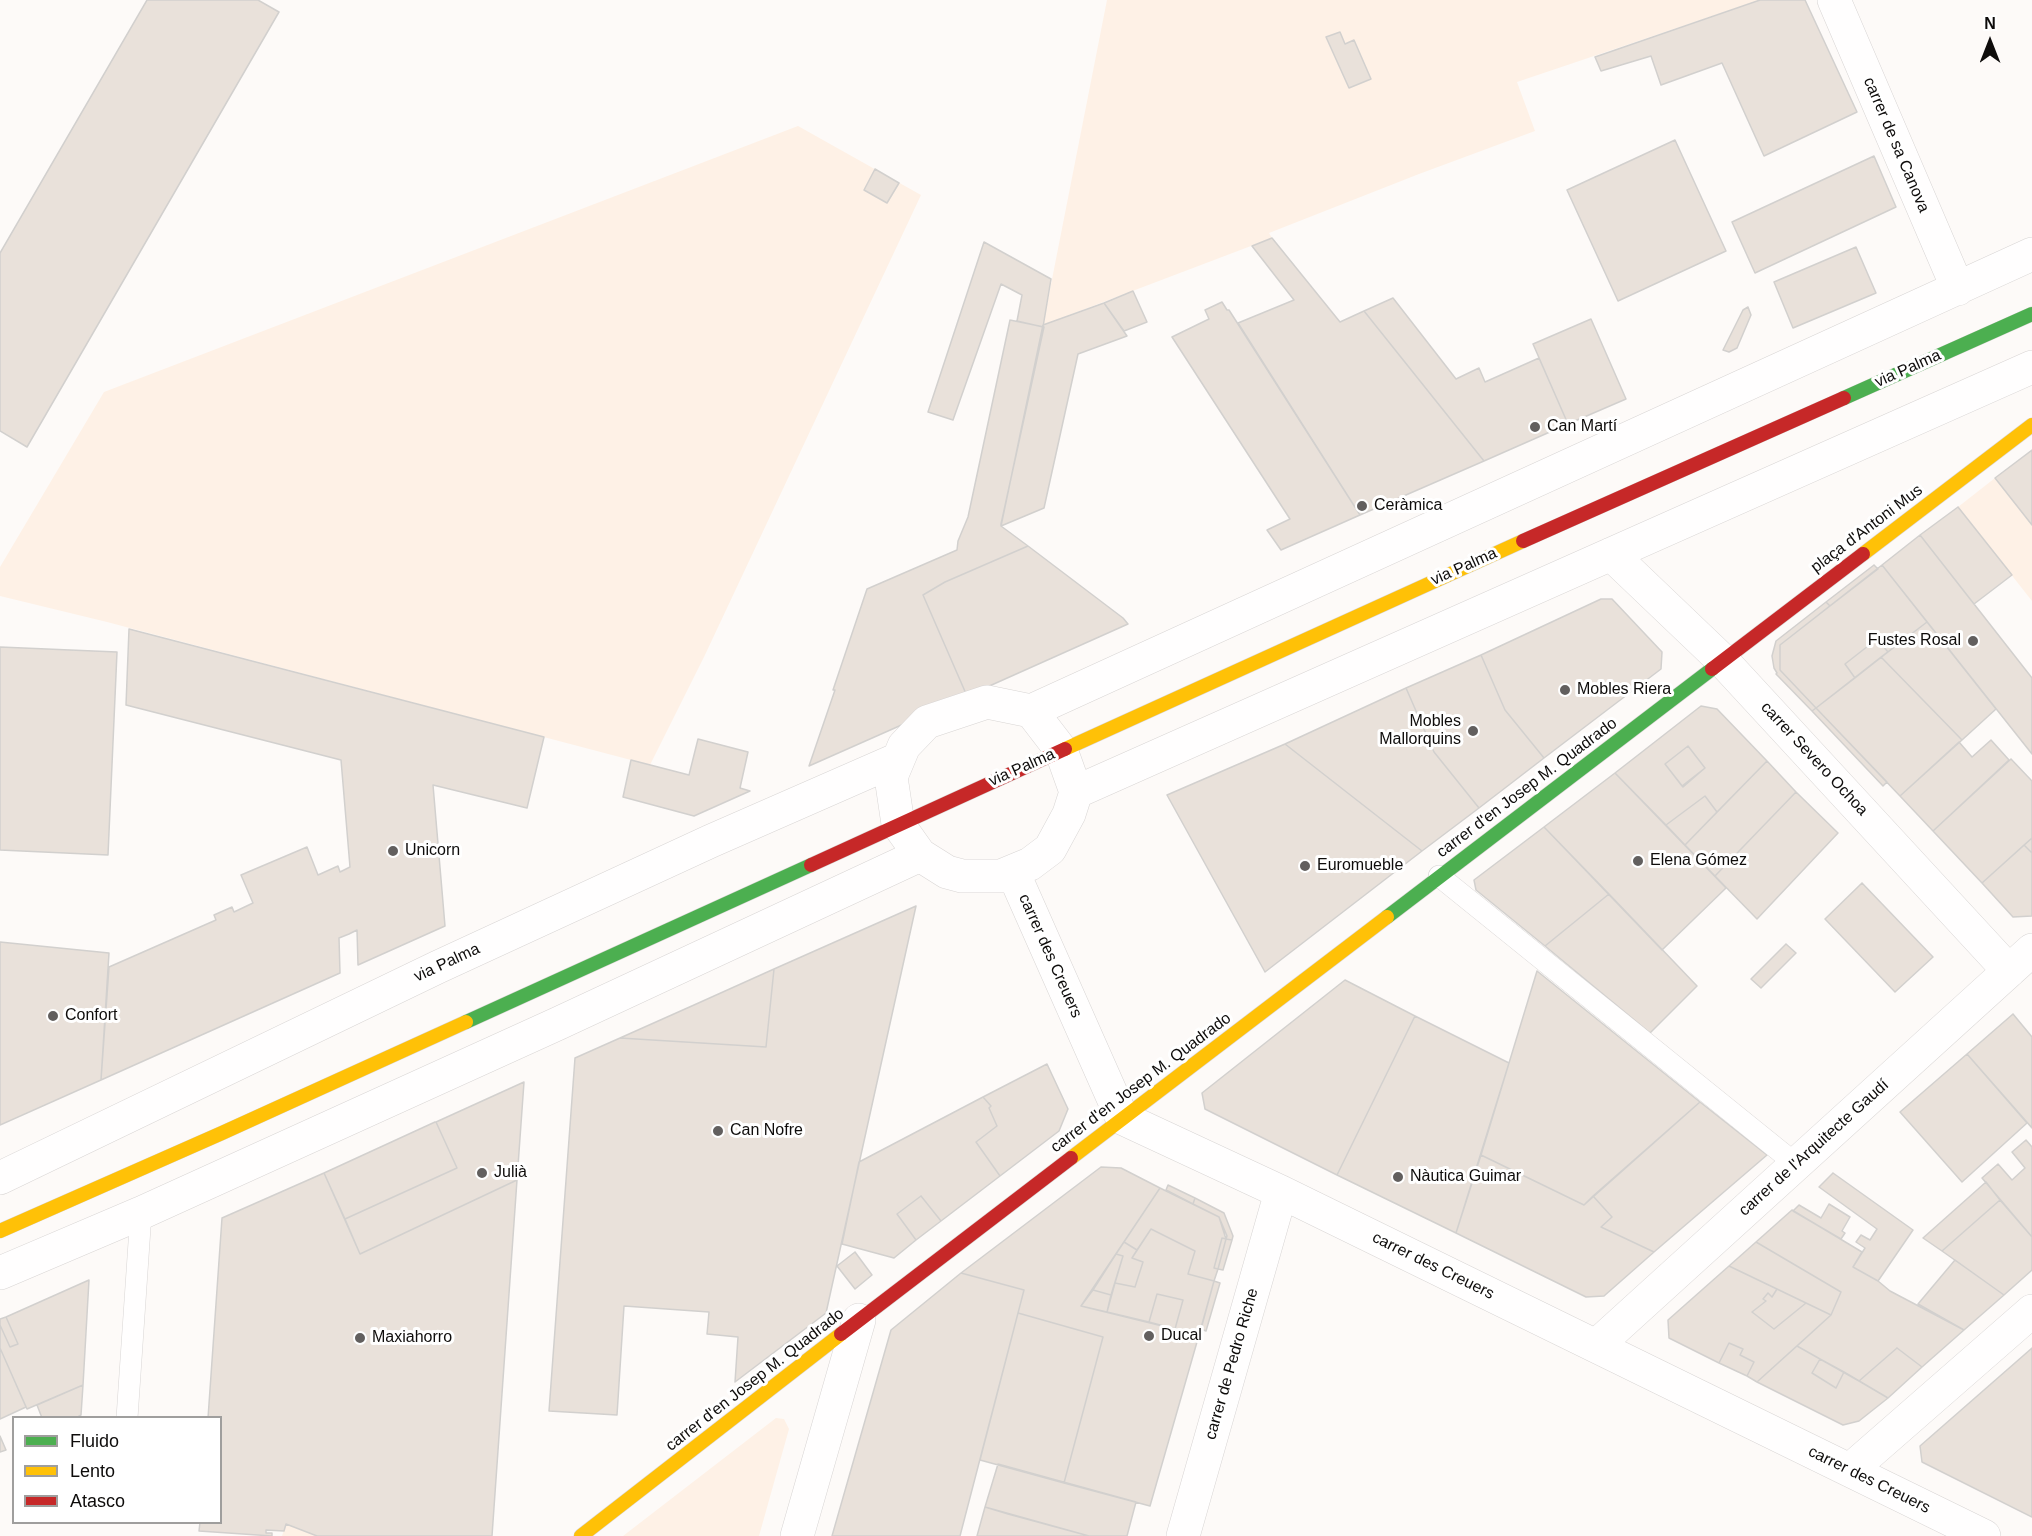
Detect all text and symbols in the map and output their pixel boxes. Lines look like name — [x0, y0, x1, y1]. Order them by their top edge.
north arrow — [1960, 12, 2020, 72]
text: N — [1984, 15, 1996, 32]
street label: carrer de sa Canova — [1859, 75, 1933, 215]
street label: via Palma — [1872, 346, 1944, 392]
place label: Can Martí — [1547, 417, 1617, 437]
marker: Can Martí — [1528, 420, 1542, 434]
street label: plaça d'Antoni Mus — [1807, 481, 1927, 577]
place label: Ceràmica — [1374, 496, 1442, 516]
marker: Ceràmica — [1355, 499, 1369, 513]
street label: via Palma — [1428, 544, 1500, 590]
place label: Fustes Rosal — [1868, 631, 1961, 651]
marker: Fustes Rosal — [1966, 634, 1980, 648]
place label: Mobles Riera — [1577, 680, 1671, 700]
marker: Mobles Riera — [1558, 683, 1572, 697]
street label: carrer Severo Ochoa — [1756, 698, 1872, 820]
place label: Mobles Mallorquins — [1379, 712, 1461, 750]
street label: carrer d'en Josep M. Quadrado — [1433, 714, 1621, 862]
marker: Mobles Mallorquins — [1466, 724, 1480, 738]
street label: via Palma — [986, 745, 1058, 791]
place label: Unicorn — [405, 841, 460, 861]
marker: Unicorn — [386, 844, 400, 858]
place label: Elena Gómez — [1650, 851, 1747, 871]
marker: Elena Gómez — [1631, 854, 1645, 868]
place label: Euromueble — [1317, 856, 1403, 876]
marker: Euromueble — [1298, 859, 1312, 873]
street label: carrer des Creuers — [1014, 891, 1086, 1021]
street label: via Palma — [411, 939, 483, 987]
place label: Confort — [65, 1006, 117, 1026]
marker: Confort — [46, 1009, 60, 1023]
street label: carrer d'en Josep M. Quadrado — [1047, 1009, 1235, 1157]
street label: carrer de l'Arquitecte Gaudí — [1735, 1076, 1893, 1220]
place label: Can Nofre — [730, 1121, 803, 1141]
marker: Can Nofre — [711, 1124, 725, 1138]
place label: Julià — [494, 1163, 527, 1183]
marker: Julià — [475, 1166, 489, 1180]
place label: Nàutica Guimar — [1410, 1167, 1521, 1187]
marker: Nàutica Guimar — [1391, 1170, 1405, 1184]
street label: carrer des Creuers — [1369, 1228, 1497, 1304]
street label: carrer de Pedro Riche — [1201, 1286, 1263, 1442]
street label: carrer d'en Josep M. Quadrado — [662, 1304, 848, 1456]
place label: Ducal — [1161, 1326, 1202, 1346]
place label: Maxiahorro — [372, 1328, 452, 1348]
marker: Ducal — [1142, 1329, 1156, 1343]
marker: Maxiahorro — [353, 1331, 367, 1345]
legend — [12, 1416, 222, 1524]
text: Fluido — [70, 1431, 119, 1451]
street label: carrer des Creuers — [1805, 1442, 1933, 1518]
text: Lento — [70, 1461, 115, 1481]
text: Atasco — [70, 1491, 125, 1511]

